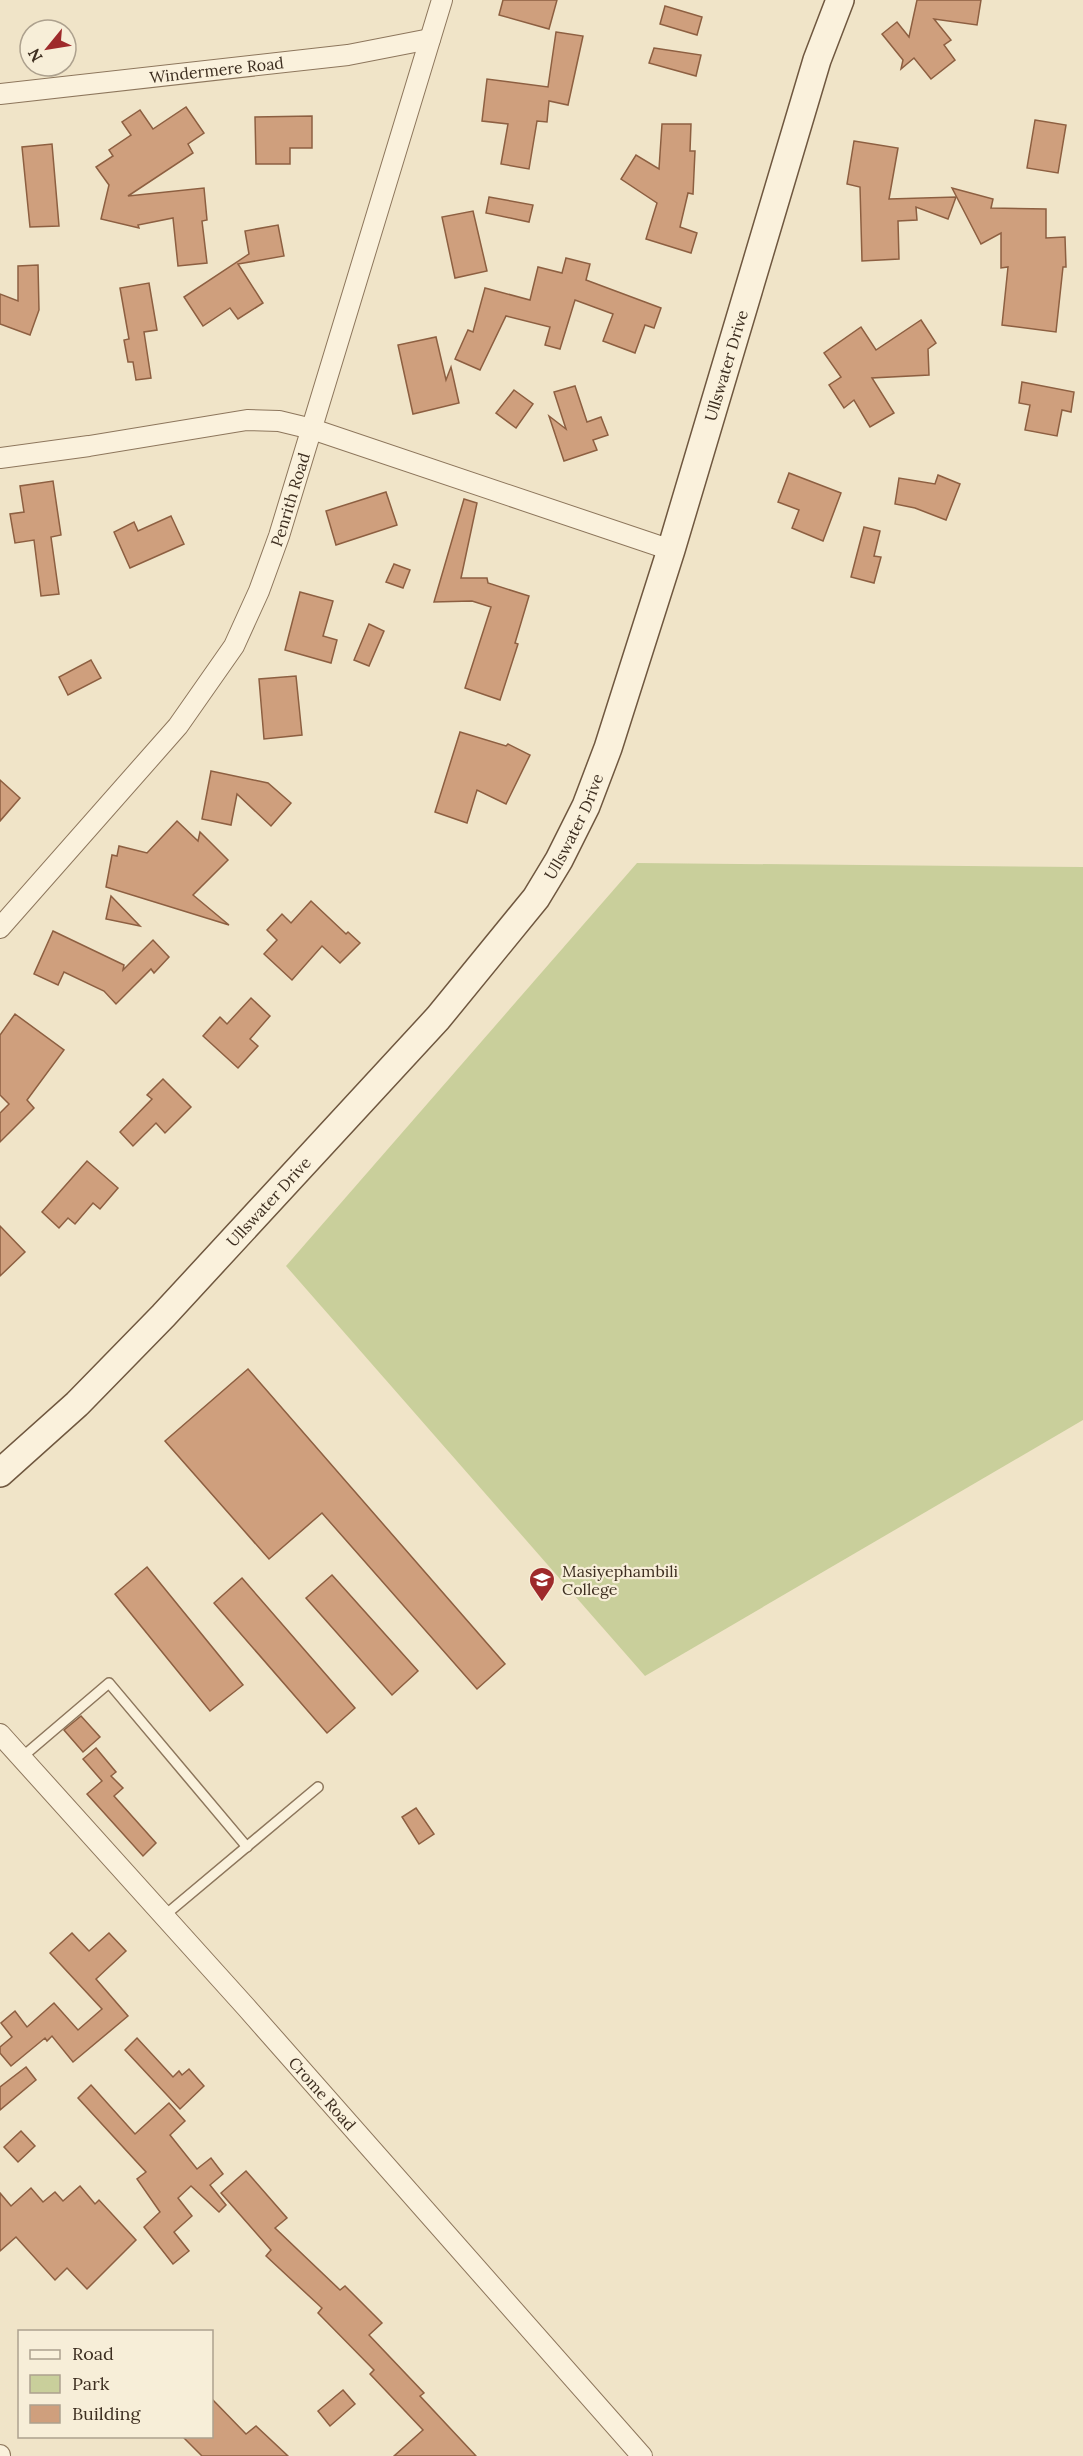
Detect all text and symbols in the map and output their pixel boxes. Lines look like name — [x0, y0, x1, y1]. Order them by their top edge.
north arrow — [18, 18, 78, 78]
text: N — [23, 45, 47, 66]
street label: Windermere Road — [148, 52, 285, 87]
street label: Ullswater Drive — [700, 307, 752, 424]
street label: Penrith Road — [266, 450, 314, 549]
street label: Ullswater Drive — [540, 770, 607, 883]
street label: Ullswater Drive — [222, 1152, 315, 1251]
place label: Masiyephambili College — [562, 1561, 678, 1599]
school or university icon: Masiyephambili College — [527, 1565, 557, 1603]
street label: Crome Road — [285, 2053, 361, 2135]
legend — [18, 2330, 213, 2438]
text: Road — [72, 2342, 114, 2365]
text: Park — [72, 2372, 110, 2395]
text: Building — [72, 2402, 142, 2425]

